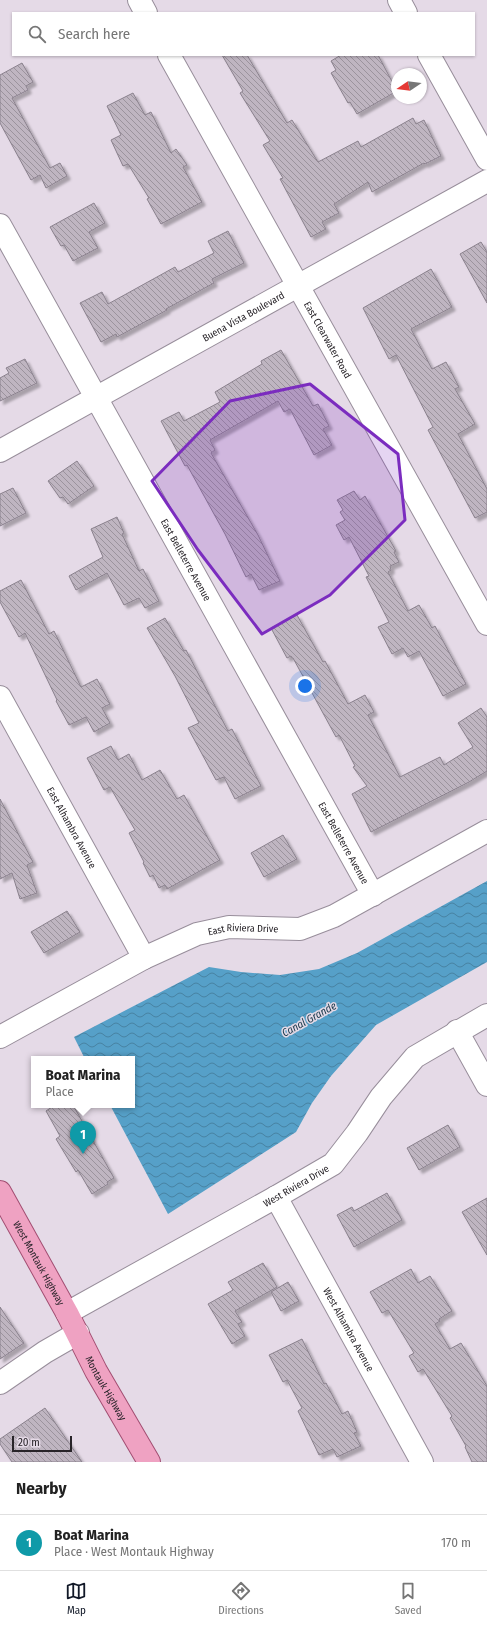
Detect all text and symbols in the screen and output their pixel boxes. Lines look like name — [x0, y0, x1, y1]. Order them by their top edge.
search box — [12, 12, 475, 56]
icon: search — [26, 23, 48, 45]
text: Search here — [58, 25, 130, 43]
north arrow — [391, 68, 427, 104]
street label: Buena Vista Boulevard — [201, 290, 287, 345]
street label: East Clearwater Road — [301, 300, 353, 381]
street label: East Belleterre Avenue — [158, 517, 213, 603]
your location — [295, 676, 315, 696]
street label: East Alhambra Avenue — [44, 785, 98, 871]
street label: East Belleterre Avenue — [315, 800, 371, 886]
street label: East Riviera Drive — [207, 922, 278, 938]
water label: Canal Grande — [280, 999, 339, 1040]
popup — [31, 1056, 135, 1108]
text: Boat Marina — [45, 1066, 121, 1084]
text: Place — [45, 1084, 74, 1099]
pin: 1 — [70, 1121, 96, 1154]
street label: West Riviera Drive — [261, 1163, 331, 1210]
street label: West Montauk Highway — [10, 1219, 67, 1308]
street label: West Alhambra Avenue — [320, 1286, 376, 1374]
street label: Montauk Highway — [82, 1354, 129, 1423]
scale bar — [12, 1434, 72, 1453]
text: 20 m — [18, 1436, 40, 1449]
text: Nearby — [16, 1478, 67, 1499]
text: Boat Marina — [54, 1526, 129, 1544]
text: 1 — [26, 1535, 32, 1550]
text: 170 m — [441, 1535, 471, 1550]
text: Place · West Montauk Highway — [54, 1544, 214, 1559]
tab: Map — [65, 1580, 87, 1617]
tab: Directions — [218, 1580, 264, 1617]
tab: Saved — [395, 1580, 422, 1617]

